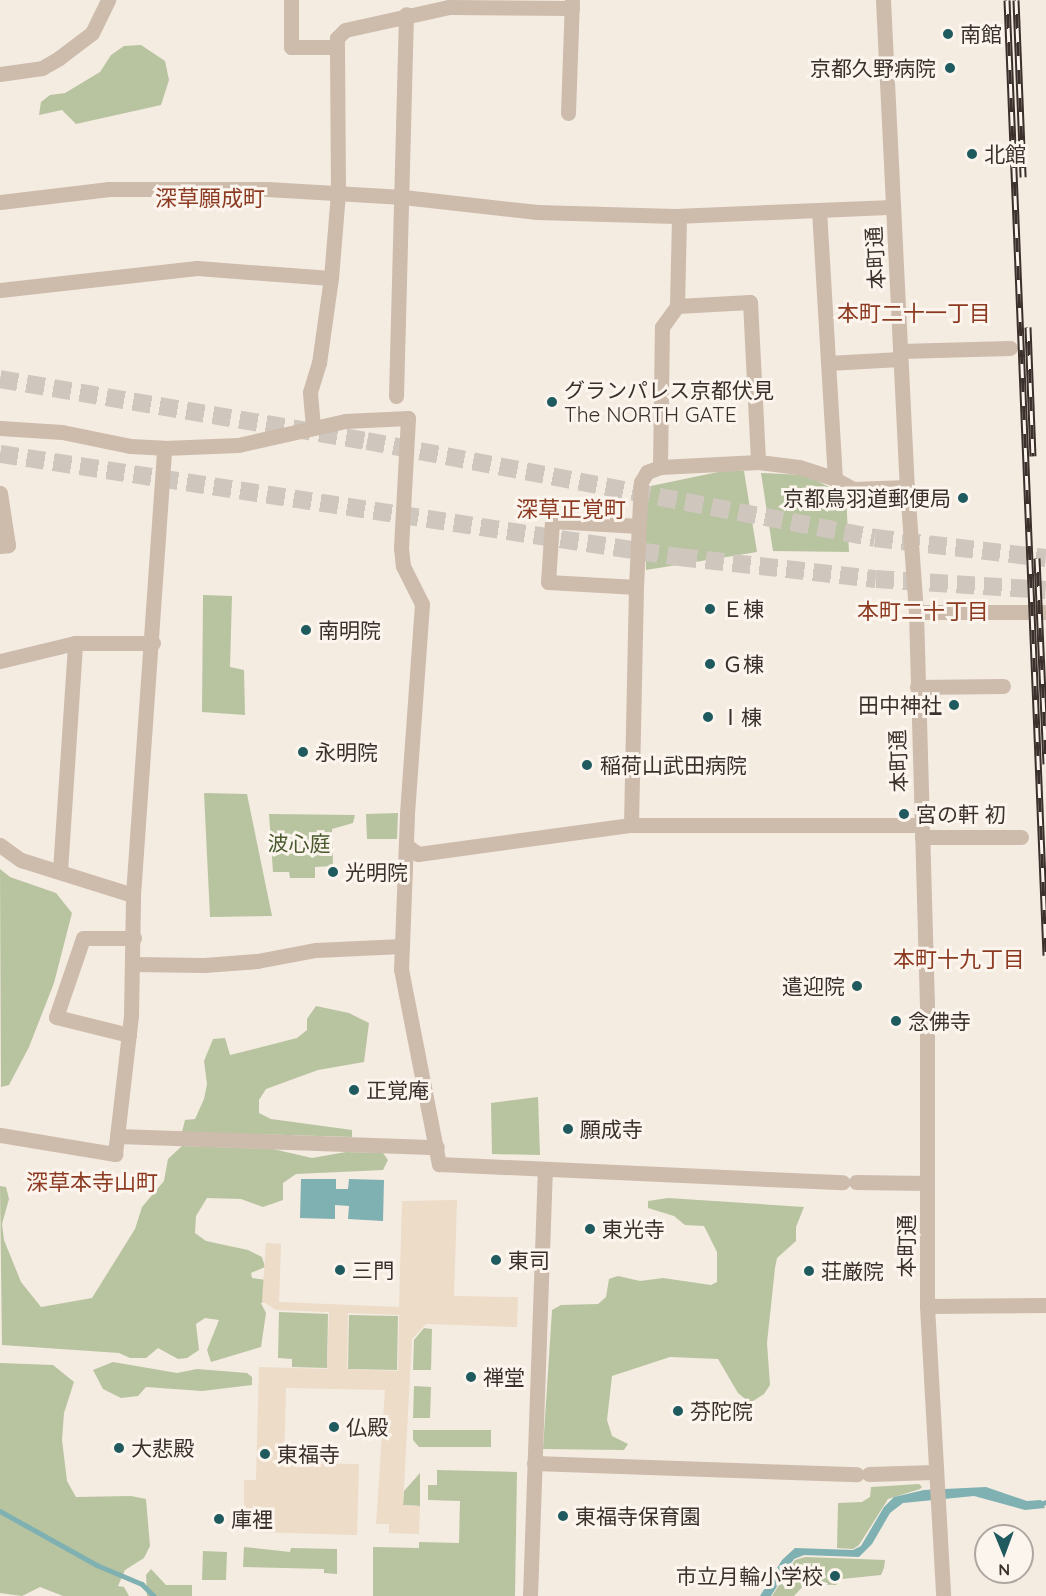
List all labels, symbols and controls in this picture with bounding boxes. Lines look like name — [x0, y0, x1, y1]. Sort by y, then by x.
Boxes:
place label: 南館 — [960, 21, 1002, 47]
marker: 南館 — [941, 27, 955, 41]
place label: 京都久野病院 — [810, 55, 936, 81]
marker: 京都久野病院 — [941, 59, 959, 77]
place label: 北館 — [984, 141, 1026, 167]
marker: 北館 — [965, 147, 979, 161]
district label: 深草願成町 — [155, 186, 265, 212]
street label: 本町通 — [861, 226, 889, 290]
district label: 本町二十一丁目 — [837, 301, 991, 327]
place label: グランパレス京都伏見 The NORTH GATE — [564, 377, 774, 427]
marker: グランパレス京都伏見 The NORTH GATE — [545, 395, 559, 409]
place label: 京都鳥羽道郵便局 — [783, 485, 951, 511]
marker: 京都鳥羽道郵便局 — [956, 491, 970, 505]
district label: 深草正覚町 — [516, 497, 626, 523]
place label: Ｅ棟 — [722, 596, 764, 622]
district label: 本町二十丁目 — [857, 599, 989, 625]
marker: Ｅ棟 — [703, 602, 717, 616]
place label: 南明院 — [318, 617, 381, 643]
marker: 南明院 — [299, 623, 313, 637]
place label: Ｇ棟 — [722, 651, 764, 677]
marker: Ｇ棟 — [703, 657, 717, 671]
place label: 田中神社 — [858, 692, 942, 718]
marker: 田中神社 — [947, 698, 961, 712]
place label: Ⅰ棟 — [720, 704, 762, 730]
marker: Ⅰ棟 — [701, 710, 715, 724]
street label: 本町通 — [884, 729, 912, 793]
place label: 永明院 — [315, 739, 378, 765]
marker: 永明院 — [296, 745, 310, 759]
place label: 稲荷山武田病院 — [600, 752, 747, 778]
marker: 稲荷山武田病院 — [578, 756, 596, 774]
place label: 宮の軒 初 — [916, 801, 1006, 827]
marker: 宮の軒 初 — [897, 807, 911, 821]
park label: 波心庭 — [268, 830, 330, 856]
place label: 光明院 — [345, 859, 408, 885]
marker: 光明院 — [326, 865, 340, 879]
district label: 本町十九丁目 — [893, 947, 1025, 973]
place label: 遣迎院 — [782, 973, 845, 999]
marker: 遣迎院 — [850, 979, 864, 993]
place label: 念佛寺 — [908, 1008, 971, 1034]
marker: 念佛寺 — [889, 1014, 903, 1028]
place label: 正覚庵 — [366, 1077, 429, 1103]
marker: 正覚庵 — [347, 1083, 361, 1097]
place label: 願成寺 — [580, 1116, 643, 1142]
marker: 願成寺 — [561, 1122, 575, 1136]
district label: 深草本寺山町 — [26, 1170, 158, 1196]
street label: 本町通 — [893, 1215, 919, 1277]
place label: 東光寺 — [602, 1216, 665, 1242]
marker: 東光寺 — [583, 1222, 597, 1236]
place label: 東司 — [508, 1247, 550, 1273]
marker: 東司 — [489, 1253, 503, 1267]
place label: 三門 — [352, 1257, 394, 1283]
place label: 荘厳院 — [821, 1258, 884, 1284]
marker: 三門 — [333, 1263, 347, 1277]
marker: 荘厳院 — [802, 1264, 816, 1278]
place label: 禅堂 — [483, 1364, 525, 1390]
marker: 禅堂 — [464, 1370, 478, 1384]
place label: 芬陀院 — [690, 1398, 753, 1424]
marker: 芬陀院 — [671, 1404, 685, 1418]
place label: 仏殿 — [346, 1414, 388, 1440]
marker: 仏殿 — [327, 1420, 341, 1434]
place label: 大悲殿 — [131, 1435, 194, 1461]
marker: 大悲殿 — [112, 1441, 126, 1455]
place label: 東福寺 — [277, 1441, 340, 1467]
marker: 東福寺 — [258, 1447, 272, 1461]
place label: 東福寺保育園 — [575, 1503, 701, 1529]
place label: 庫裡 — [231, 1506, 273, 1532]
marker: 東福寺保育園 — [556, 1509, 570, 1523]
marker: 庫裡 — [212, 1512, 226, 1526]
north arrow — [974, 1524, 1034, 1584]
text: N — [998, 1560, 1010, 1580]
place label: 市立月輪小学校 — [676, 1563, 823, 1589]
marker: 市立月輪小学校 — [828, 1569, 842, 1583]

